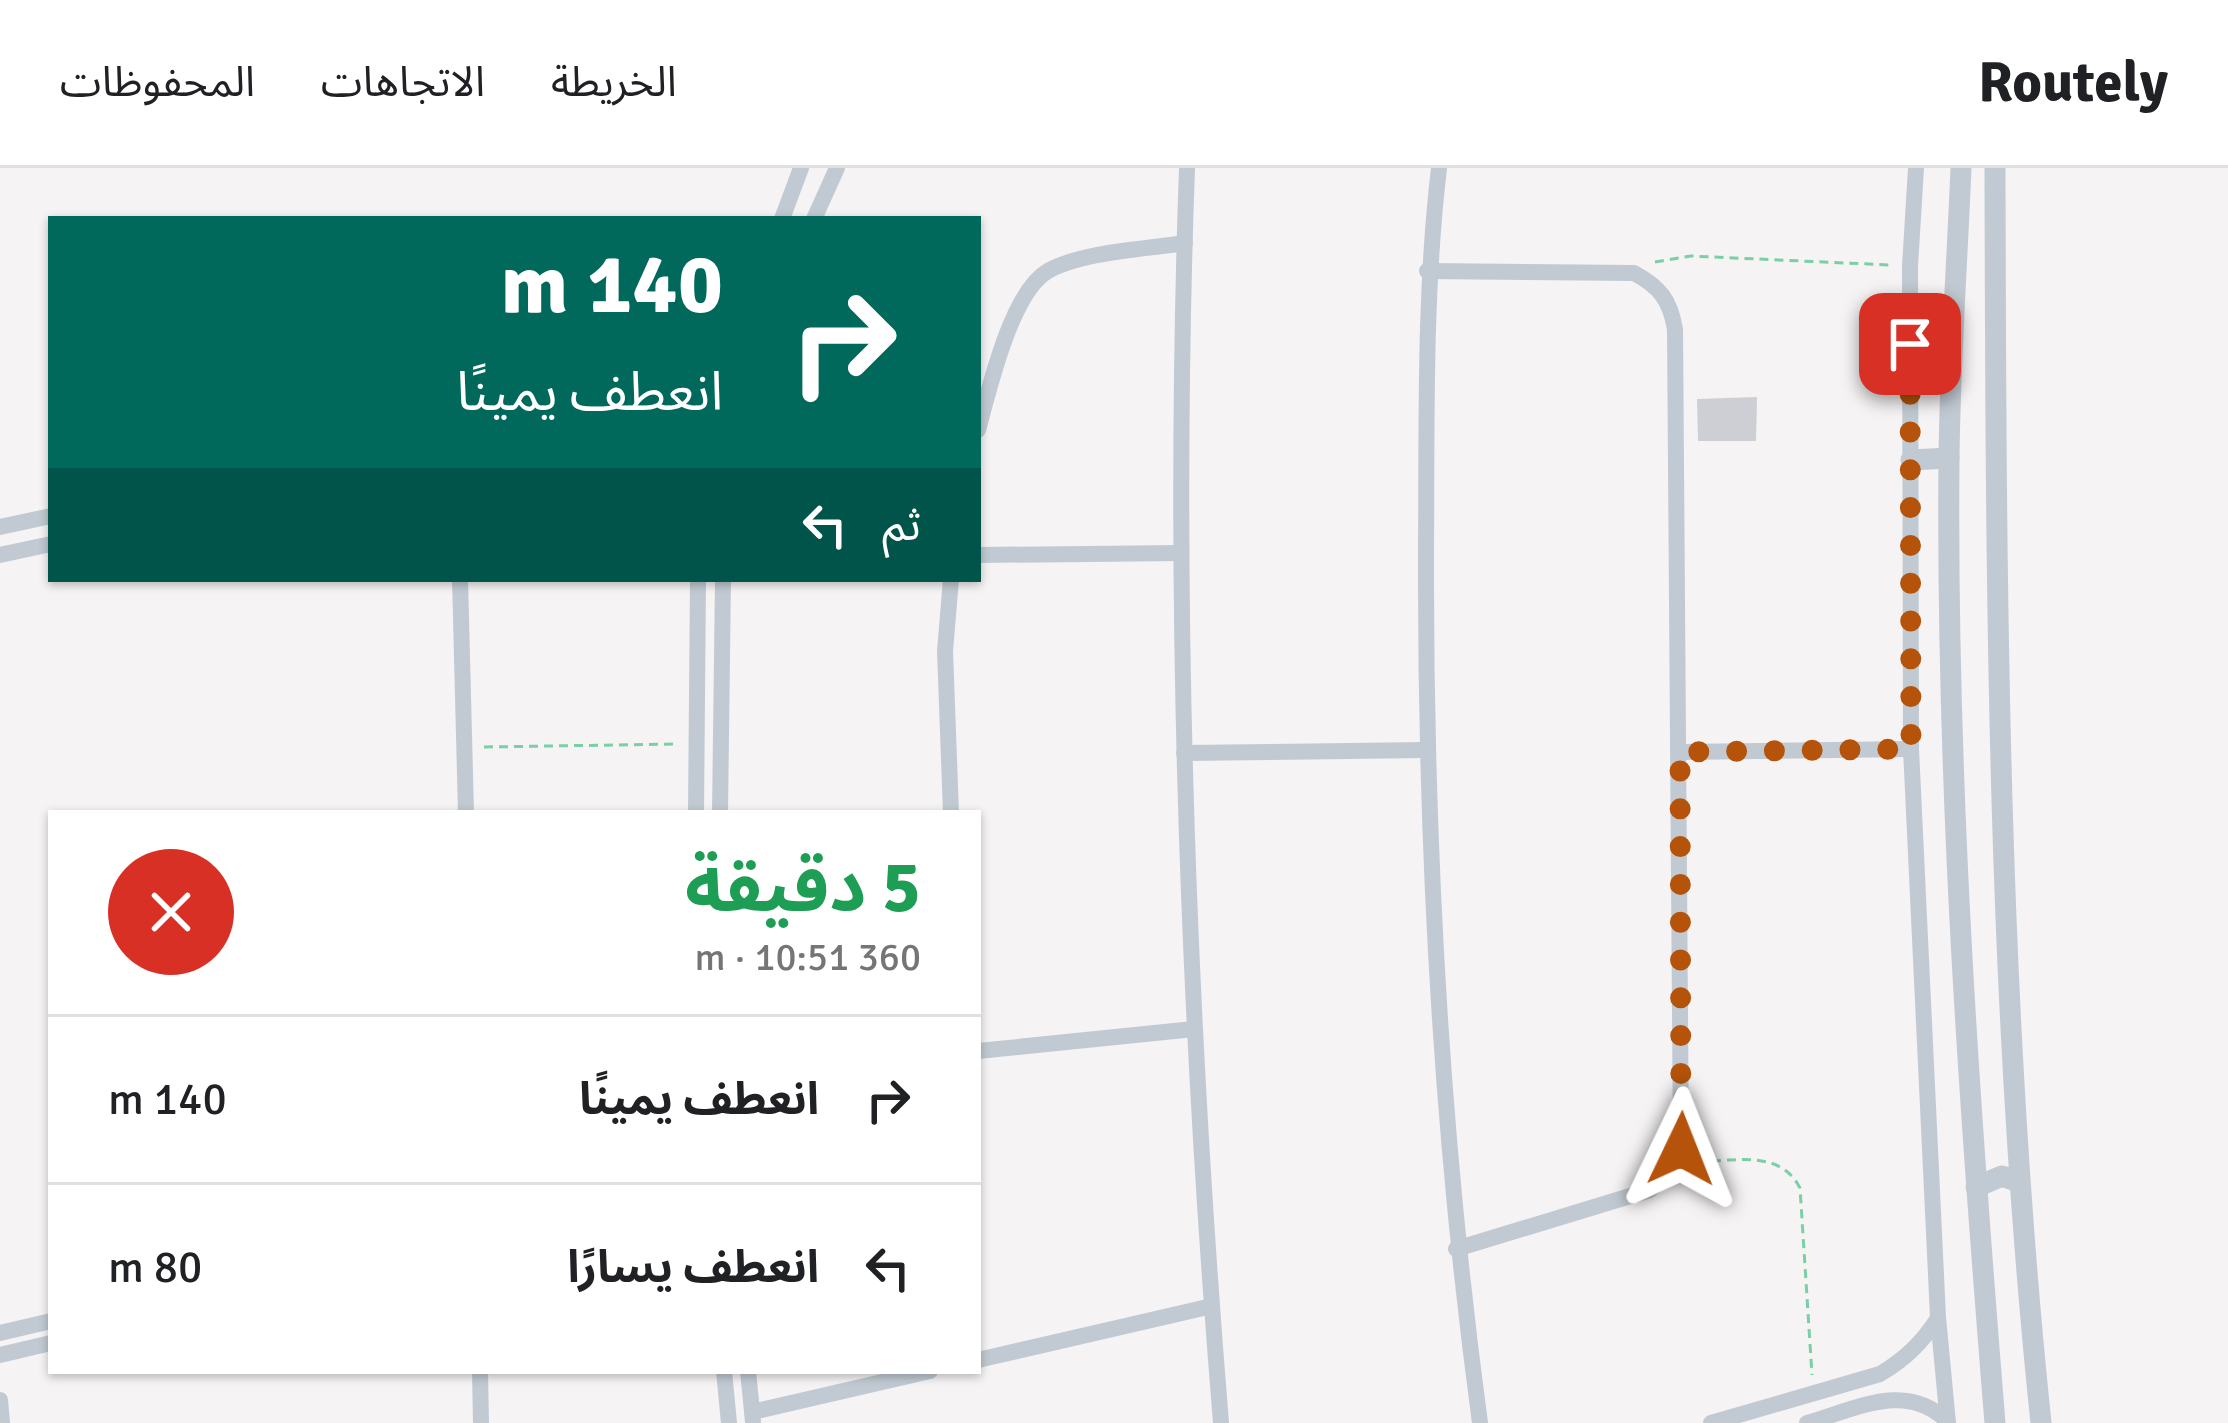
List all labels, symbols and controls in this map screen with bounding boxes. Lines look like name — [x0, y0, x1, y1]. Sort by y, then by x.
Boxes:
text: Routely — [1978, 47, 2168, 118]
text: المحفوظات — [60, 57, 255, 108]
text: الاتجاهات — [321, 57, 485, 108]
text: الخريطة — [551, 57, 677, 108]
text: 140 m — [501, 233, 723, 337]
icon: right — [765, 264, 921, 420]
pin — [1859, 293, 1961, 395]
icon: arrive — [1877, 311, 1943, 377]
text: انعطف يمينًا — [456, 359, 723, 426]
icon: left — [792, 492, 858, 558]
text: ثم — [882, 498, 921, 553]
text: 5 دقيقة — [685, 843, 921, 932]
button: close — [108, 849, 234, 975]
text: 360 m · 10:51 — [694, 933, 921, 981]
icon: right — [855, 1067, 921, 1133]
text: 140 m — [108, 1072, 227, 1127]
text: انعطف يمينًا — [579, 1072, 819, 1127]
position arrow — [1618, 1086, 1744, 1212]
icon: left — [855, 1235, 921, 1301]
text: 80 m — [108, 1240, 202, 1295]
text: انعطف يسارًا — [567, 1240, 819, 1295]

